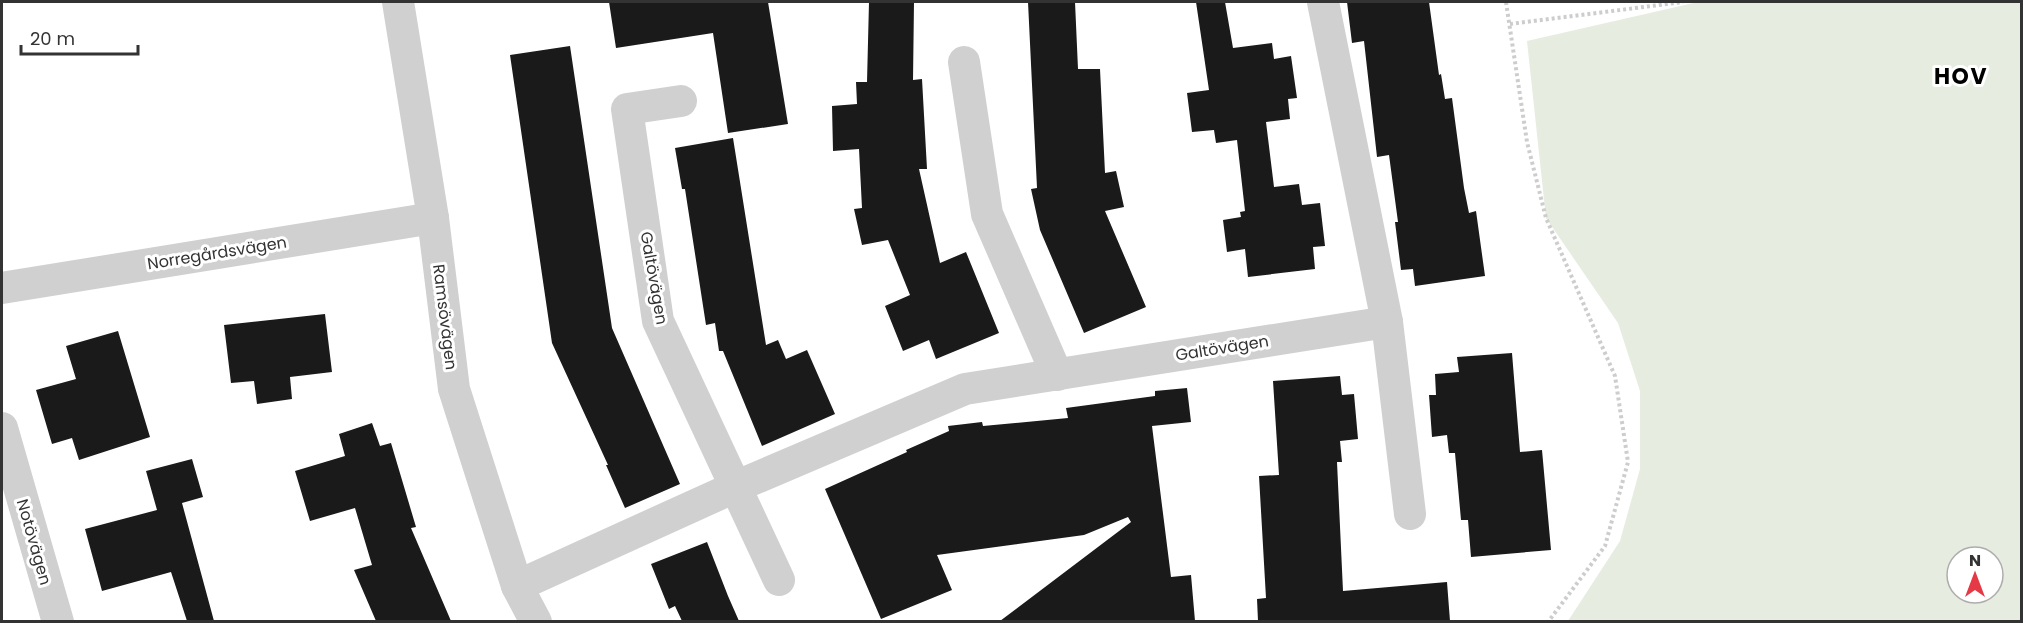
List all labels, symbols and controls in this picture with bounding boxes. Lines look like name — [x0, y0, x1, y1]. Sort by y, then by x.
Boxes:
scale bar — [21, 18, 138, 56]
text: 20 m — [30, 26, 75, 51]
district label: HOV — [1934, 61, 1988, 92]
street label: Galtövägen — [635, 230, 673, 326]
street label: Norregårdsvägen — [146, 231, 288, 275]
street label: Ramsövägen — [427, 263, 463, 371]
street label: Galtövägen — [1174, 329, 1270, 367]
street label: Notövägen — [11, 496, 57, 588]
north arrow — [1945, 545, 2005, 605]
text: N — [1969, 549, 1981, 572]

